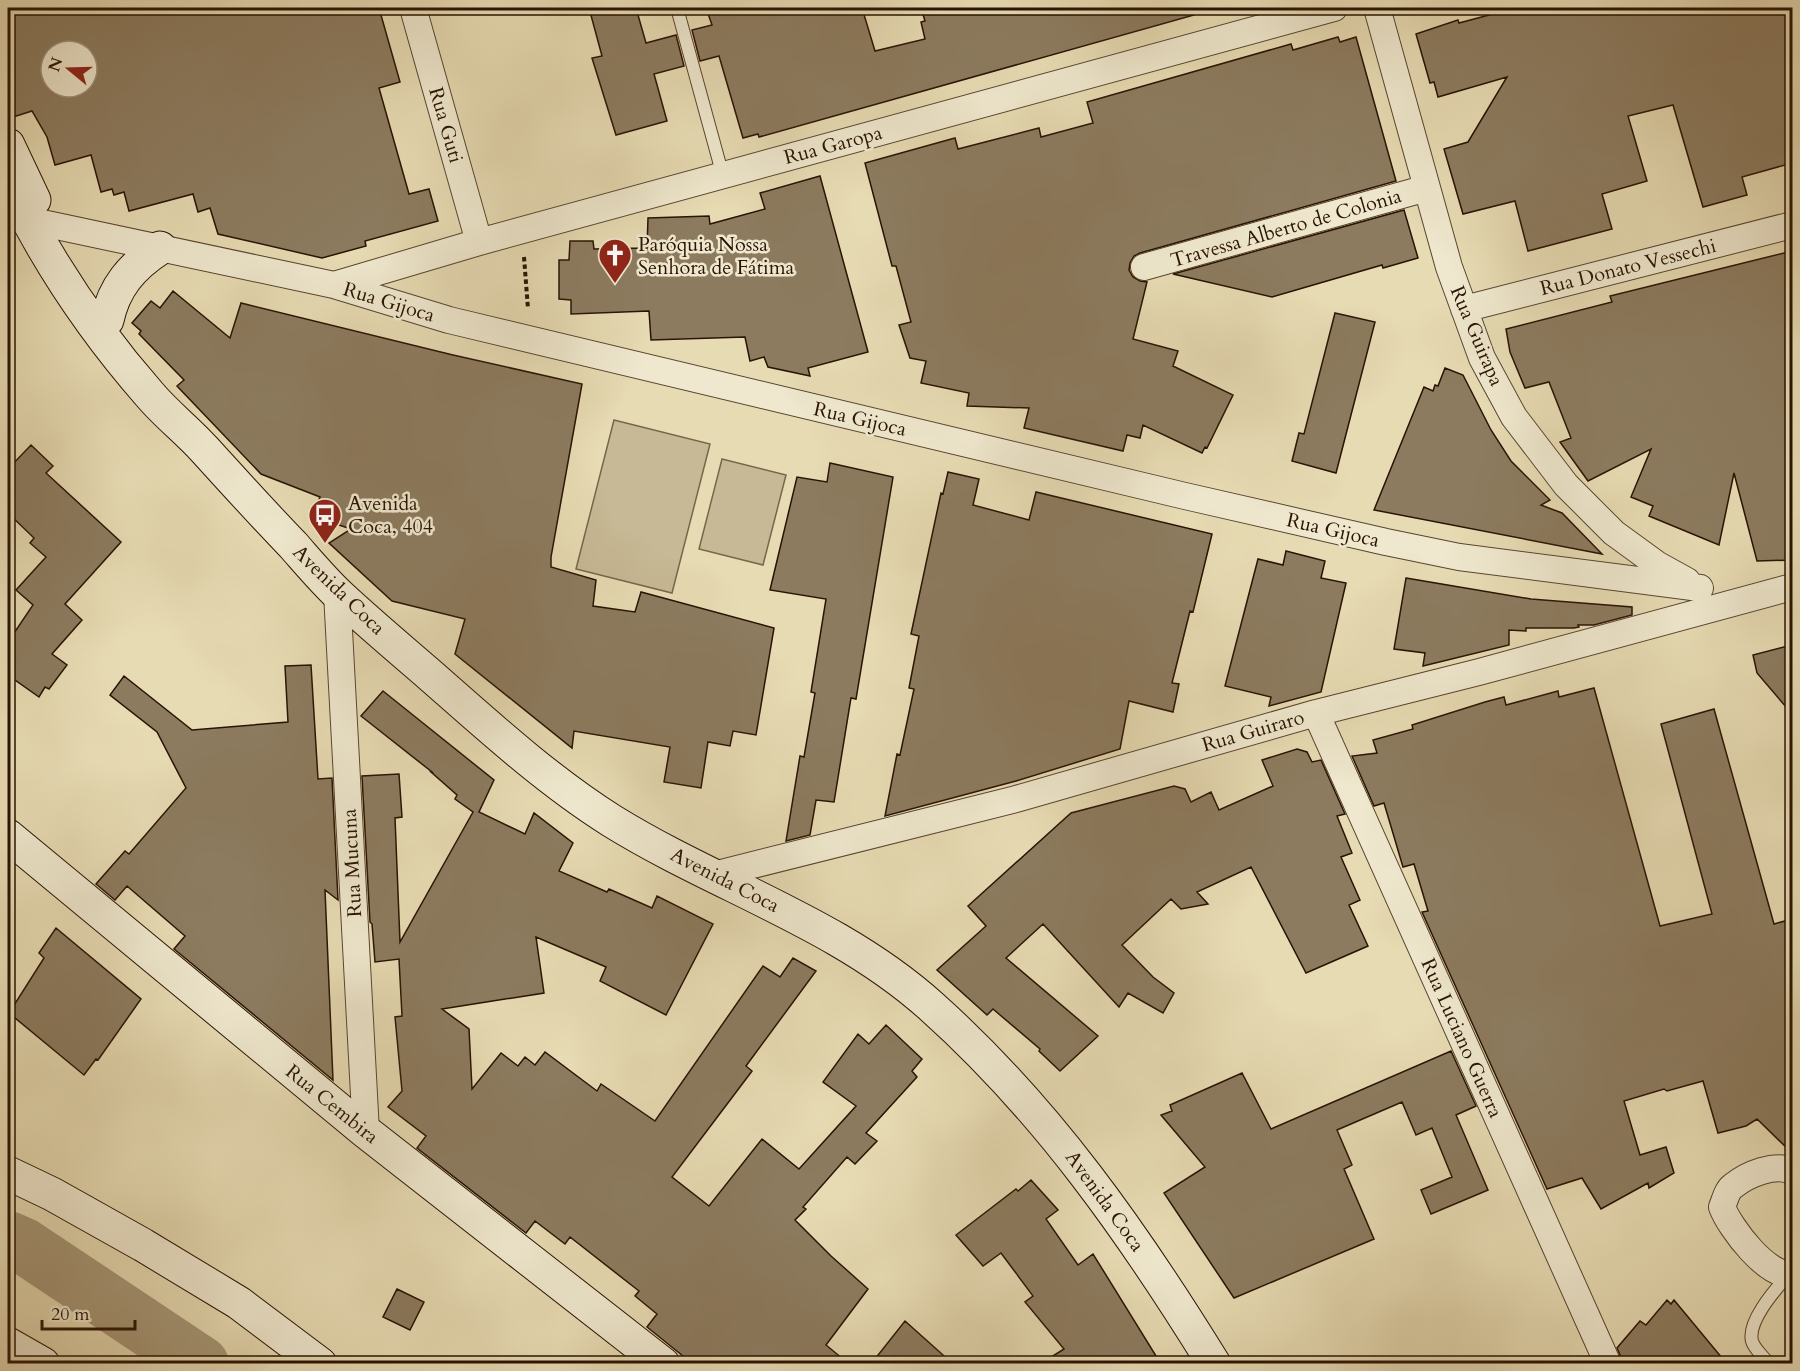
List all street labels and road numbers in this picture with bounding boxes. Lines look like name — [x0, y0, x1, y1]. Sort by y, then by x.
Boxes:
street label: Rua Guti — [422, 84, 470, 166]
street label: Rua Garopa — [781, 119, 885, 171]
street label: Travessa Alberto de Colonia — [1167, 182, 1405, 274]
street label: Rua Donato Vessechi — [1537, 232, 1719, 302]
street label: Rua Gijoca — [340, 275, 438, 329]
street label: Rua Guirapa — [1444, 282, 1510, 391]
street label: Rua Gijoca — [811, 395, 909, 443]
street label: Rua Gijoca — [1284, 506, 1382, 554]
street label: Avenida Coca — [287, 539, 391, 641]
street label: Rua Guiraro — [1199, 703, 1308, 758]
street label: Rua Mucuna — [336, 808, 368, 918]
street label: Avenida Coca — [666, 841, 784, 919]
street label: Rua Luciano Guerra — [1415, 954, 1509, 1122]
street label: Rua Cembira — [280, 1058, 384, 1150]
street label: Avenida Coca — [1059, 1145, 1151, 1257]

